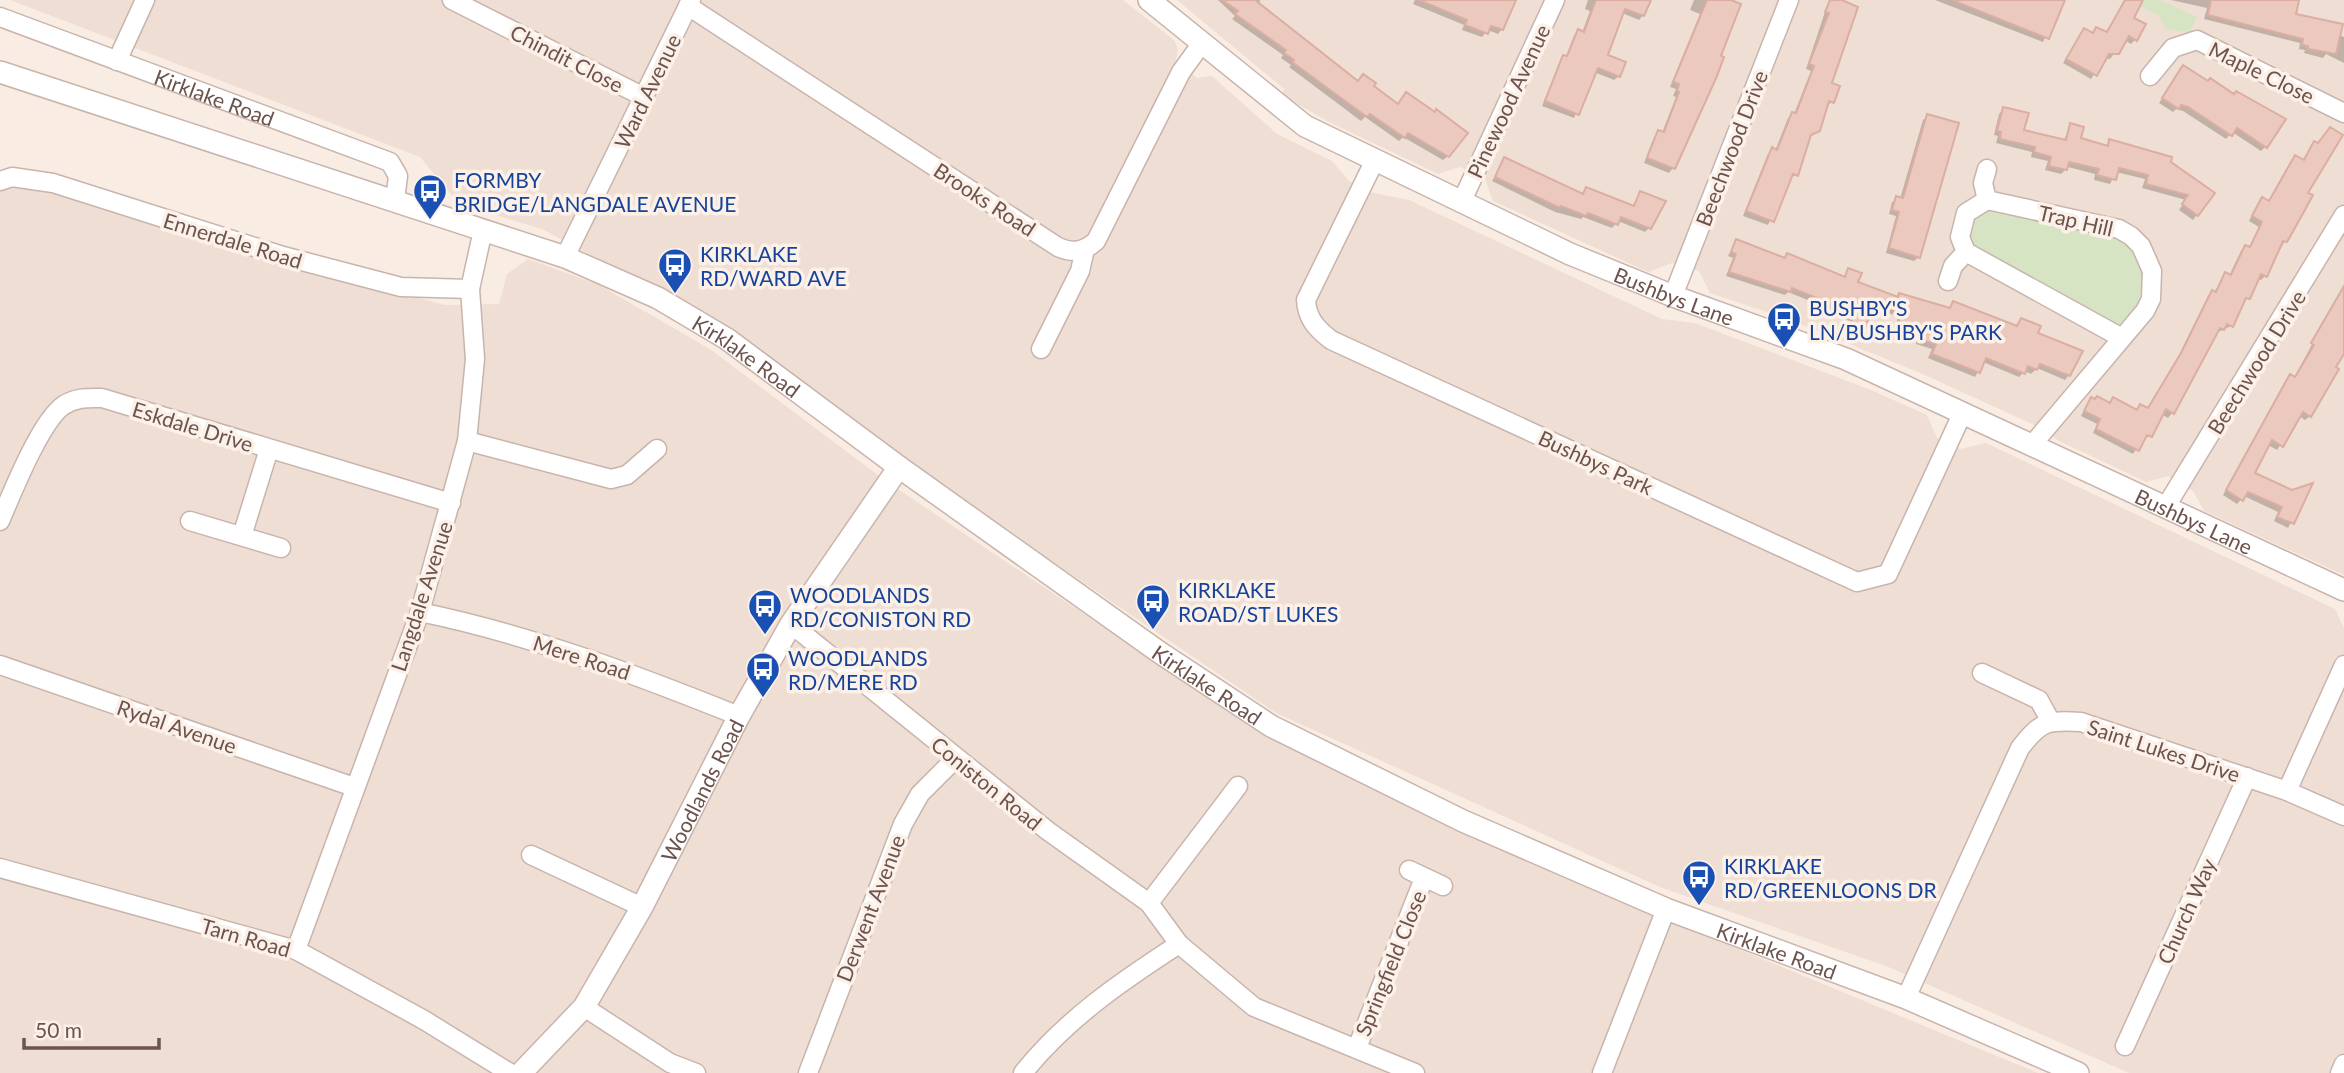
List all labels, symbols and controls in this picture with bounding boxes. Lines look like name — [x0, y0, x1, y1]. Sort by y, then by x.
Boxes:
street label: Chindit Close — [506, 19, 628, 97]
street label: Pinewood Avenue — [1462, 20, 1554, 182]
street label: Ward Avenue — [609, 30, 685, 152]
street label: Maple Close — [2205, 36, 2319, 108]
street label: Kirklake Road — [151, 63, 278, 130]
street label: Beechwood Drive — [1690, 67, 1772, 229]
street label: Brooks Road — [930, 157, 1040, 241]
place label: FORMBY BRIDGE/LANGDALE AVENUE — [454, 167, 736, 216]
bus stop icon: FORMBY BRIDGE/LANGDALE AVENUE — [411, 172, 449, 221]
street label: Trap Hill — [2036, 199, 2116, 241]
street label: Ennerdale Road — [161, 207, 305, 273]
place label: KIRKLAKE RD/WARD AVE — [700, 241, 847, 290]
bus stop icon: KIRKLAKE RD/WARD AVE — [656, 246, 694, 295]
street label: Bushbys Lane — [1611, 261, 1738, 330]
street label: Beechwood Drive — [2202, 286, 2310, 438]
place label: BUSHBY'S LN/BUSHBY'S PARK — [1809, 295, 2002, 344]
bus stop icon: BUSHBY'S LN/BUSHBY'S PARK — [1765, 300, 1803, 349]
street label: Kirklake Road — [689, 309, 805, 402]
street label: Eskdale Drive — [130, 396, 256, 456]
street label: Bushbys Park — [1535, 425, 1658, 500]
street label: Bushbys Lane — [2132, 483, 2257, 558]
street label: Langdale Avenue — [385, 518, 457, 674]
place label: KIRKLAKE ROAD/ST LUKES — [1178, 577, 1339, 626]
place label: WOODLANDS RD/CONISTON RD — [790, 582, 971, 631]
bus stop icon: KIRKLAKE ROAD/ST LUKES — [1134, 582, 1172, 631]
bus stop icon: WOODLANDS RD/CONISTON RD — [746, 587, 784, 636]
street label: Mere Road — [530, 630, 634, 684]
street label: Kirklake Road — [1148, 639, 1267, 729]
place label: WOODLANDS RD/MERE RD — [788, 645, 928, 694]
bus stop icon: WOODLANDS RD/MERE RD — [744, 650, 782, 699]
street label: Rydal Avenue — [114, 694, 240, 758]
street label: Saint Lukes Drive — [2085, 714, 2243, 786]
street label: Woodlands Road — [655, 715, 748, 865]
street label: Coniston Road — [927, 731, 1047, 835]
street label: Derwent Avenue — [831, 831, 909, 985]
place label: KIRKLAKE RD/GREENLOONS DR — [1724, 853, 1937, 902]
street label: Church Way — [2152, 854, 2220, 968]
bus stop icon: KIRKLAKE RD/GREENLOONS DR — [1680, 858, 1718, 907]
street label: Springfield Close — [1349, 887, 1431, 1039]
street label: Tarn Road — [198, 912, 294, 962]
street label: Kirklake Road — [1714, 917, 1840, 984]
scale bar — [24, 1006, 159, 1050]
text: 50 m — [35, 1017, 82, 1042]

